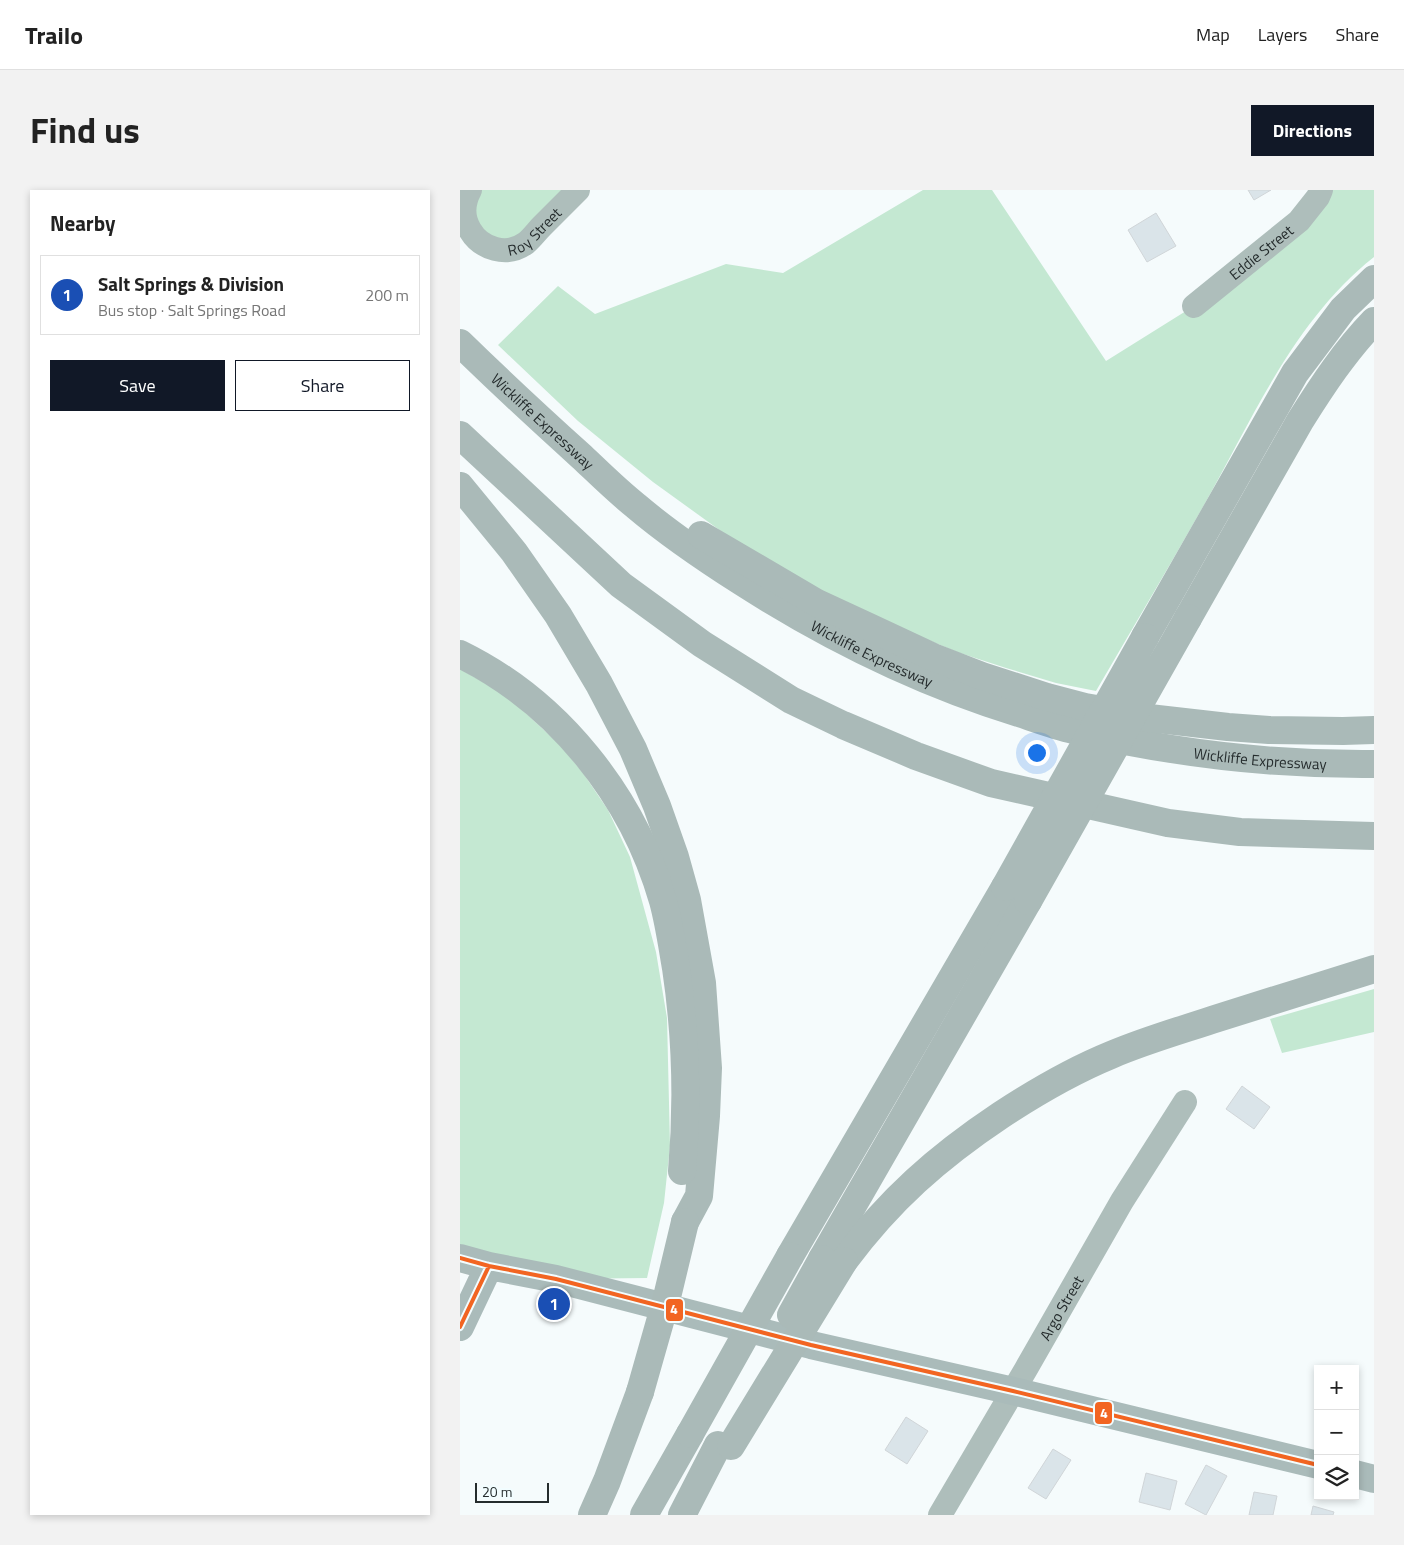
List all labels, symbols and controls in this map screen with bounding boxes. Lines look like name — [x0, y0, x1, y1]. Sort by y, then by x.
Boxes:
text: Trailo — [25, 17, 83, 53]
text: Map — [1196, 21, 1230, 48]
text: Layers — [1258, 21, 1307, 48]
text: Share — [1335, 21, 1379, 48]
text: Find us — [30, 103, 140, 157]
button: Directions — [1251, 105, 1374, 156]
street label: Roy Street — [505, 201, 567, 261]
text: Nearby — [50, 207, 115, 239]
street label: Eddie Street — [1224, 218, 1299, 285]
text: Salt Springs & Division — [98, 269, 284, 298]
text: 1 — [63, 283, 71, 307]
text: 200 m — [365, 283, 409, 307]
text: Bus stop · Salt Springs Road — [98, 298, 286, 322]
button: Save — [50, 360, 225, 411]
button: Share — [235, 360, 410, 411]
street label: Wickliffe Expressway — [486, 367, 600, 475]
street label: Wickliffe Expressway — [807, 614, 937, 693]
your location — [1024, 740, 1050, 766]
street label: Wickliffe Expressway — [1192, 741, 1327, 775]
street label: Argo Street — [1033, 1270, 1089, 1345]
pin: 1 — [538, 1285, 570, 1323]
line badge: 4 — [665, 1298, 684, 1322]
text: 4 — [670, 1298, 678, 1319]
map controls — [1314, 1365, 1359, 1500]
button: + — [1314, 1365, 1359, 1410]
line badge: 4 — [1094, 1401, 1113, 1425]
text: 4 — [1100, 1402, 1108, 1423]
button: − — [1314, 1410, 1359, 1455]
button: layers — [1314, 1455, 1359, 1500]
scale bar — [475, 1480, 549, 1503]
text: 20 m — [482, 1481, 512, 1502]

